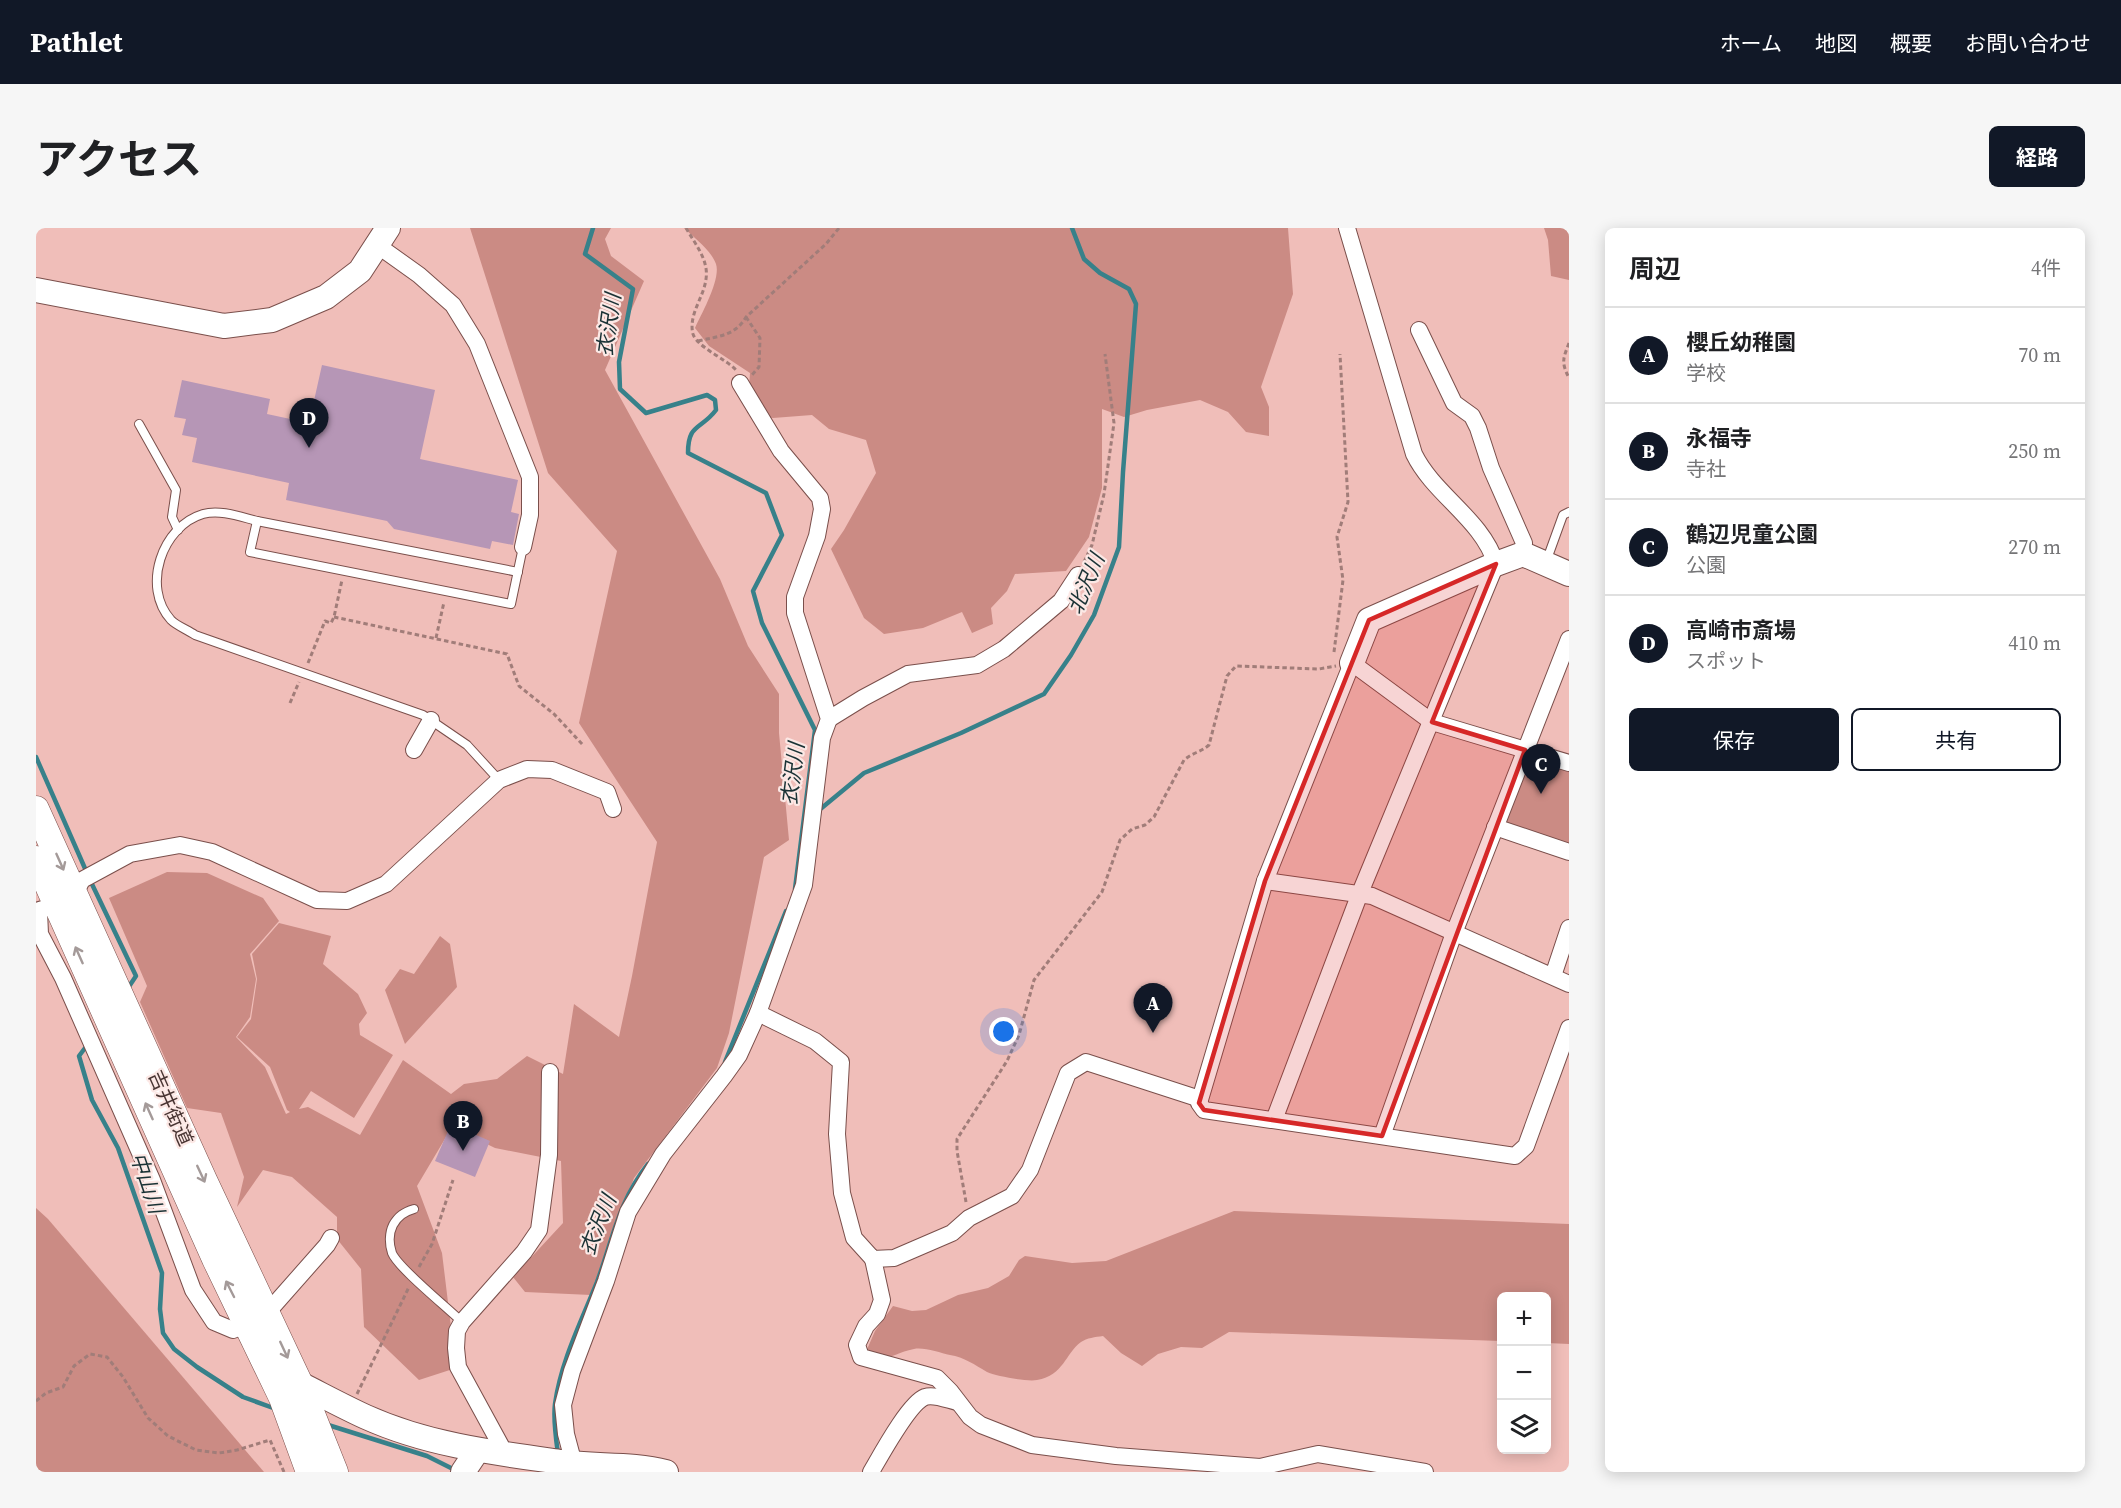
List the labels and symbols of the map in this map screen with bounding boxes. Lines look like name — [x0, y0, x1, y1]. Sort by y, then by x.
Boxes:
water label: 衣沢川 — [590, 290, 628, 358]
pin: D — [290, 398, 328, 448]
water label: 北沢川 — [1060, 547, 1112, 618]
water label: 衣沢川 — [774, 739, 811, 807]
pin: C — [1522, 744, 1560, 794]
one-way arrow — [55, 852, 66, 871]
one-way arrow — [72, 947, 84, 965]
pin: A — [1134, 984, 1172, 1033]
your location — [989, 1017, 1018, 1046]
street label: 吉井街道 — [142, 1066, 200, 1150]
pin: B — [444, 1102, 482, 1151]
one-way arrow — [142, 1103, 154, 1121]
water label: 中山川 — [124, 1148, 172, 1219]
one-way arrow — [196, 1165, 208, 1183]
water label: 衣沢川 — [572, 1188, 624, 1259]
one-way arrow — [223, 1280, 235, 1298]
one-way arrow — [279, 1341, 291, 1359]

